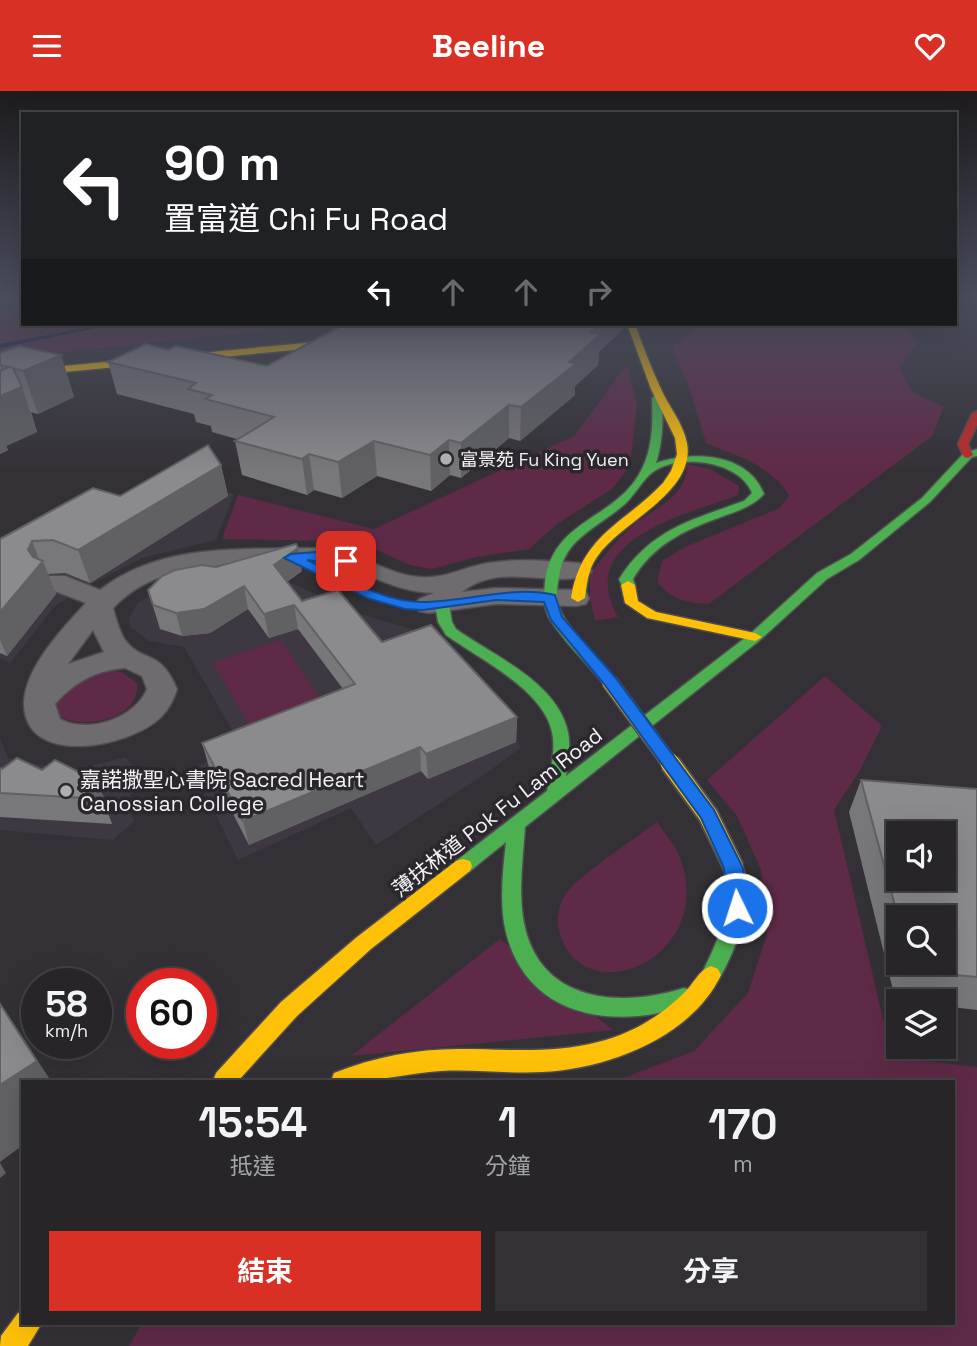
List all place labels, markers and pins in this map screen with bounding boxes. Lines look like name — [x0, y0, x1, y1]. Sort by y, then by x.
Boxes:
place label: 富景苑 Fu King Yuen — [460, 448, 629, 471]
marker: 富景苑 Fu King Yuen — [438, 451, 454, 467]
pin — [316, 531, 376, 591]
place label: 嘉諾撒聖心書院 Sacred Heart Canossian College — [80, 766, 364, 817]
marker: 嘉諾撒聖心書院 Sacred Heart Canossian College — [58, 783, 74, 799]

